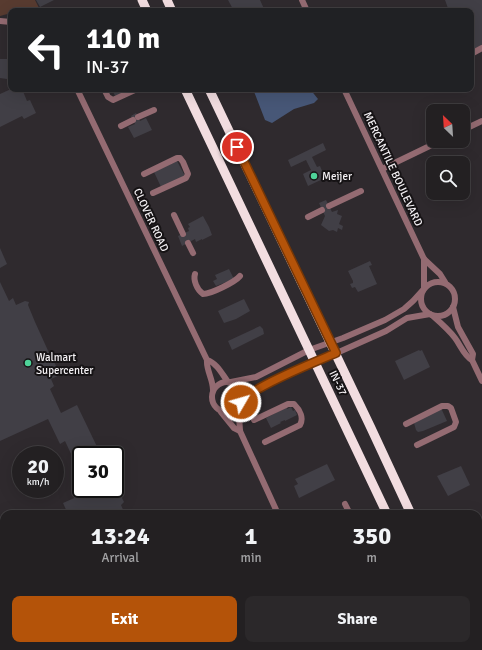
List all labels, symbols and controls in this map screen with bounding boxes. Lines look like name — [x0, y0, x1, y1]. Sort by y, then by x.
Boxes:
text: 110 m — [86, 22, 160, 56]
icon: left — [20, 24, 72, 76]
text: IN-37 — [86, 56, 129, 78]
north arrow — [426, 104, 470, 148]
map controls — [426, 104, 470, 200]
street label: MERCANTILE BOULEVARD — [361, 110, 425, 228]
pin — [220, 130, 254, 164]
icon: arrive — [226, 136, 248, 158]
button: search — [426, 156, 470, 200]
place label: Meijer — [322, 170, 352, 183]
marker: Meijer — [309, 171, 319, 181]
street label: CLOVER ROAD — [131, 186, 171, 254]
place label: Walmart Supercenter — [36, 351, 93, 377]
marker: Walmart Supercenter — [23, 358, 33, 368]
street label: IN-37 — [326, 368, 350, 398]
position arrow — [220, 381, 262, 423]
speed limit sign: 30 — [72, 446, 124, 498]
text: 20 — [27, 454, 49, 479]
text: km/h — [27, 476, 49, 488]
text: 13:24 — [91, 521, 150, 551]
text: 1 — [245, 521, 257, 551]
text: 350 — [352, 521, 391, 551]
text: Arrival — [102, 550, 139, 566]
text: min — [241, 550, 262, 566]
text: m — [367, 550, 377, 566]
button: Exit — [12, 596, 237, 642]
button: Share — [245, 596, 470, 642]

